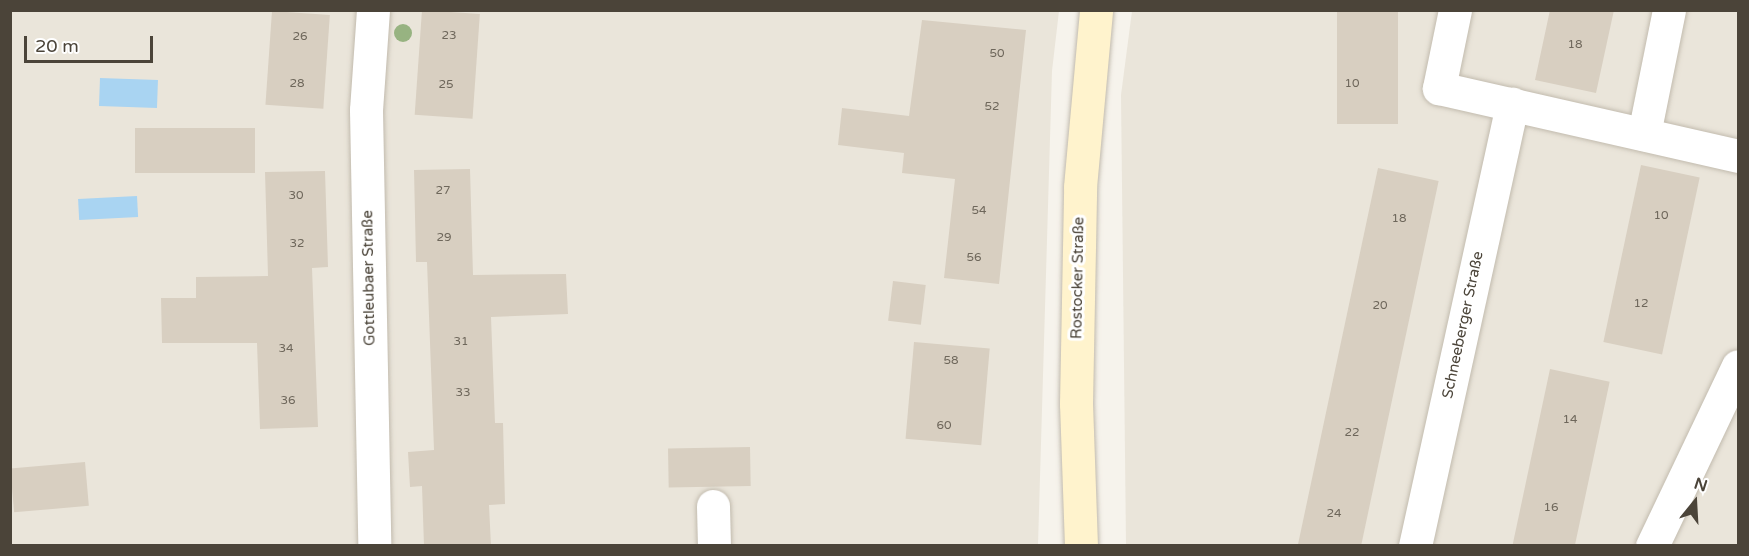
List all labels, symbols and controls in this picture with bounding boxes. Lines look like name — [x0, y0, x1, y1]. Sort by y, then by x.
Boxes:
scale bar — [27, 24, 156, 62]
house number: 23 — [441, 29, 457, 43]
house number: 26 — [292, 30, 308, 44]
text: 20 m — [35, 35, 79, 57]
house number: 18 — [1567, 38, 1583, 52]
house number: 50 — [989, 47, 1005, 61]
house number: 28 — [289, 77, 305, 91]
house number: 10 — [1344, 77, 1360, 91]
house number: 25 — [438, 78, 454, 92]
house number: 52 — [984, 100, 1000, 114]
house number: 27 — [435, 184, 451, 198]
house number: 30 — [288, 189, 304, 203]
house number: 54 — [971, 204, 987, 218]
house number: 10 — [1653, 209, 1669, 223]
street label: Gottleubaer Straße — [359, 210, 379, 346]
house number: 18 — [1391, 212, 1407, 226]
street label: Rostocker Straße — [1068, 217, 1088, 339]
house number: 29 — [436, 231, 452, 245]
house number: 32 — [289, 237, 305, 251]
street label: Schneeberger Straße — [1439, 250, 1487, 400]
house number: 56 — [966, 251, 982, 265]
house number: 12 — [1633, 297, 1649, 311]
house number: 20 — [1372, 299, 1388, 313]
house number: 31 — [453, 335, 469, 349]
house number: 34 — [278, 342, 294, 356]
house number: 58 — [943, 354, 959, 368]
house number: 33 — [455, 386, 471, 400]
house number: 36 — [280, 394, 296, 408]
house number: 14 — [1562, 413, 1578, 427]
house number: 60 — [936, 419, 952, 433]
house number: 22 — [1344, 426, 1360, 440]
north arrow — [1665, 472, 1725, 532]
text: N — [1691, 473, 1710, 496]
house number: 16 — [1543, 501, 1559, 515]
house number: 24 — [1326, 507, 1342, 521]

